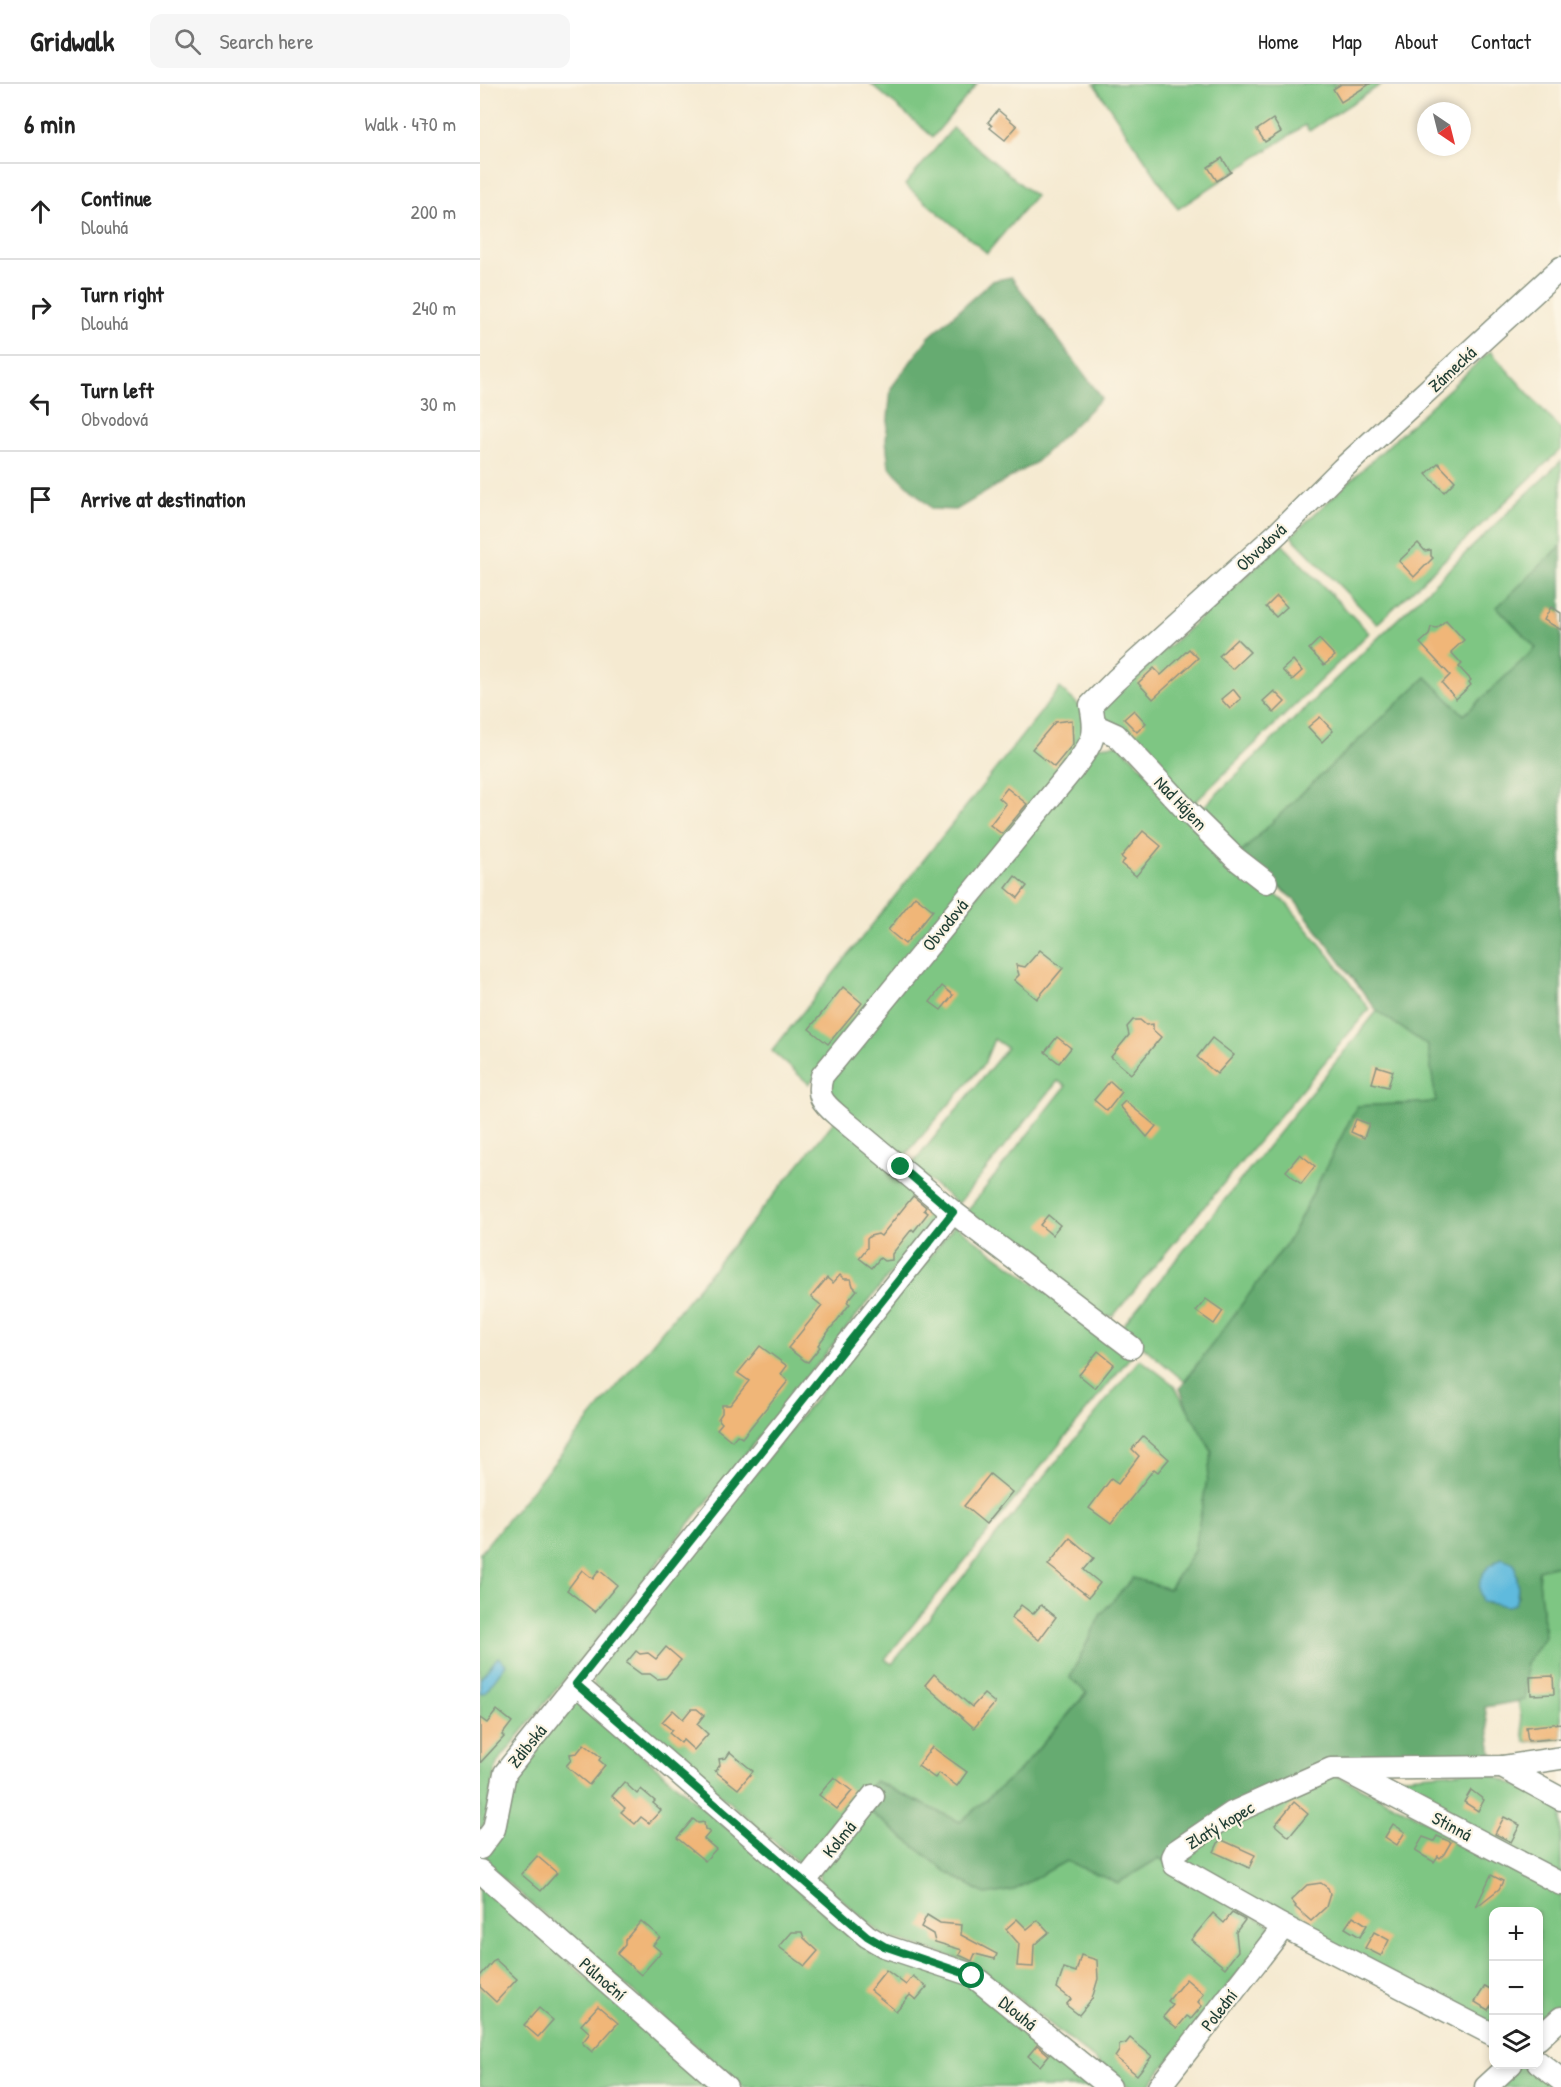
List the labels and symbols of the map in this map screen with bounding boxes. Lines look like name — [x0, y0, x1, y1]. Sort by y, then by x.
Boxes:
north arrow — [1417, 102, 1471, 156]
street label: Zámecká — [1423, 340, 1481, 398]
street label: Obvodová — [1230, 517, 1292, 577]
street label: Nad Hájem — [1149, 770, 1213, 836]
street label: Obvodová — [916, 894, 974, 956]
route end — [887, 1153, 913, 1179]
street label: Zdibská — [502, 1719, 552, 1773]
street label: Zlatý kopec — [1181, 1795, 1259, 1855]
street label: Stinná — [1428, 1805, 1476, 1847]
street label: Kolmá — [816, 1815, 862, 1863]
street label: Půlnoční — [574, 1951, 632, 2007]
route start — [958, 1962, 984, 1988]
street label: Polední — [1195, 1984, 1243, 2036]
street label: Dlouhá — [994, 1990, 1042, 2036]

